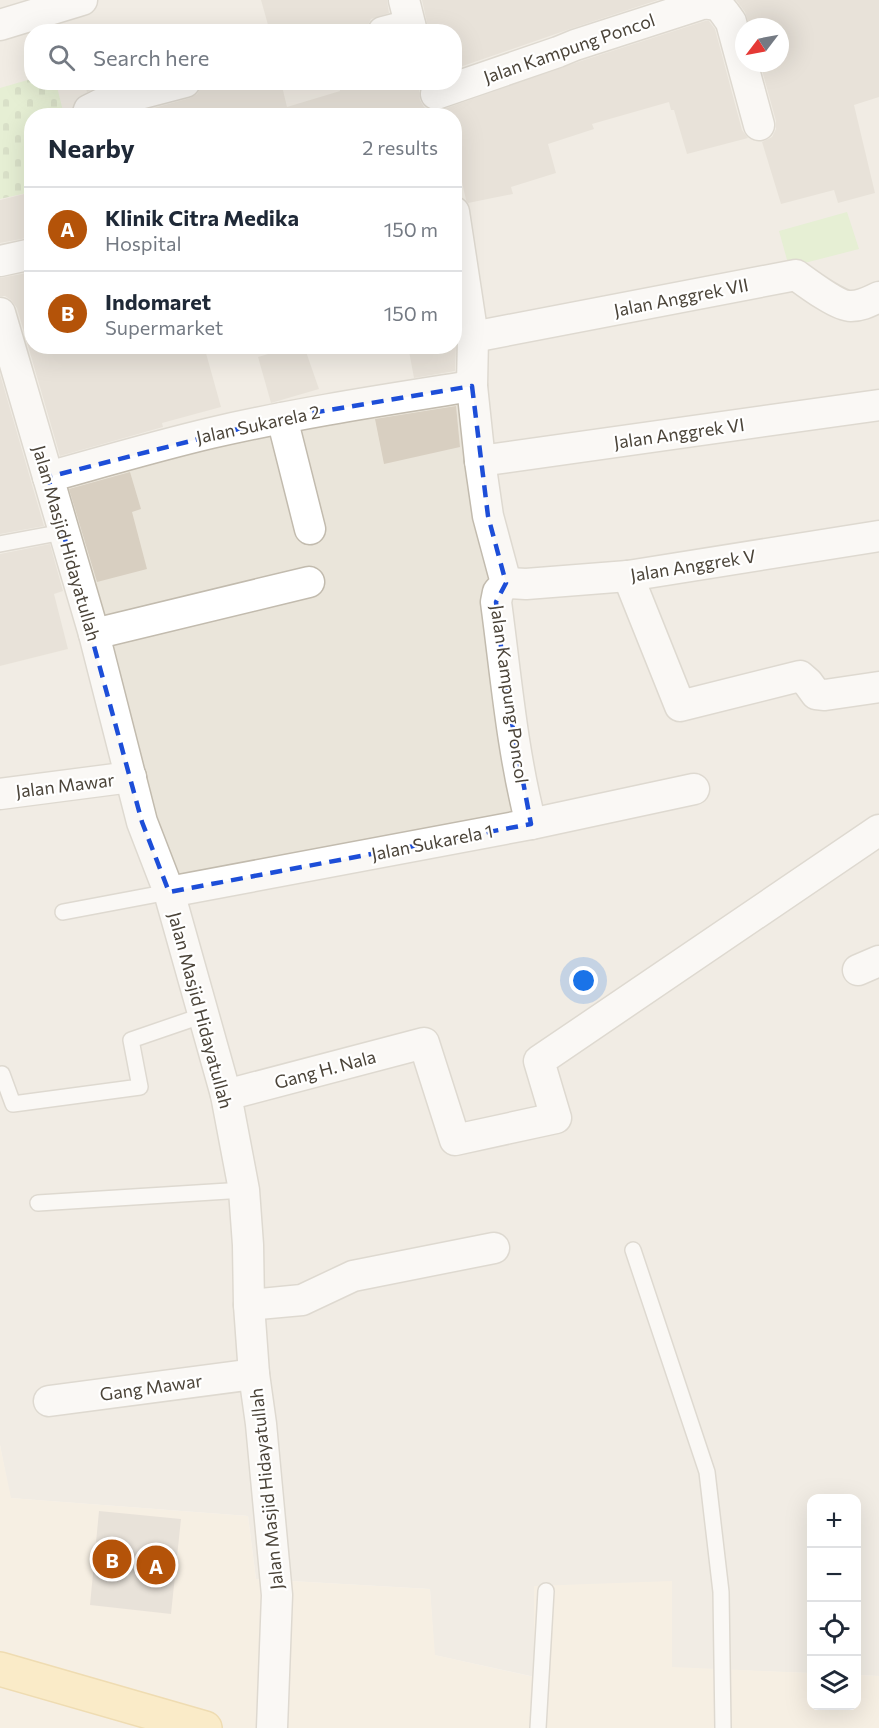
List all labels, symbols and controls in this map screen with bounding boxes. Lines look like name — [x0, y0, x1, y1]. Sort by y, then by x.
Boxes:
street label: Jalan Kampung Poncol — [480, 8, 658, 88]
north arrow — [735, 18, 789, 72]
search box — [24, 24, 462, 90]
icon: search — [45, 41, 78, 74]
text: Search here — [93, 44, 209, 71]
text: Nearby — [48, 132, 135, 163]
text: 2 results — [362, 135, 438, 159]
text: Klinik Citra Medika — [105, 204, 299, 231]
text: A — [60, 217, 75, 241]
text: 150 m — [384, 217, 438, 241]
text: Hospital — [105, 231, 182, 255]
street label: Jalan Anggrek VII — [612, 273, 750, 321]
text: Indomaret — [105, 288, 211, 315]
text: B — [61, 301, 74, 325]
text: 150 m — [384, 301, 438, 325]
text: Supermarket — [105, 315, 223, 339]
street label: Jalan Sukarela 2 — [194, 400, 322, 448]
street label: Jalan Anggrek VI — [612, 413, 746, 453]
street label: Jalan Masjid Hidayatullah — [28, 443, 106, 643]
street label: Jalan Anggrek V — [629, 544, 757, 586]
street label: Jalan Kampung Poncol — [487, 603, 533, 785]
street label: Jalan Mawar — [14, 768, 116, 802]
street label: Jalan Sukarela 1 — [369, 819, 495, 865]
street label: Jalan Masjid Hidayatullah — [164, 909, 238, 1111]
your location — [569, 966, 598, 995]
street label: Gang H. Nala — [272, 1045, 378, 1093]
street label: Gang Mawar — [98, 1369, 204, 1405]
street label: Jalan Masjid Hidayatullah — [244, 1387, 288, 1591]
map controls — [807, 1494, 861, 1710]
button: + — [807, 1494, 861, 1548]
pin: B — [92, 1536, 132, 1582]
pin: A — [136, 1542, 176, 1588]
button: − — [807, 1548, 861, 1602]
button: locate — [807, 1602, 861, 1656]
button: layers — [807, 1656, 861, 1710]

